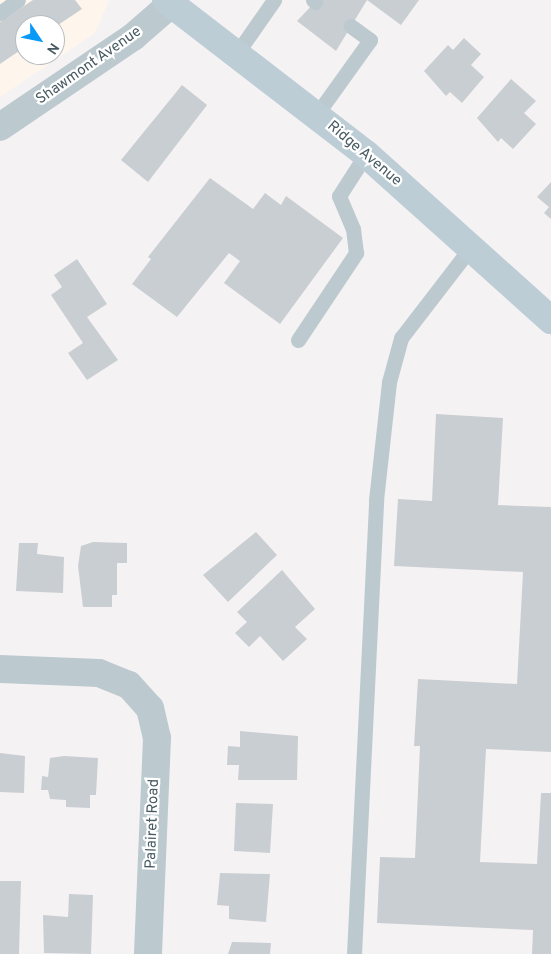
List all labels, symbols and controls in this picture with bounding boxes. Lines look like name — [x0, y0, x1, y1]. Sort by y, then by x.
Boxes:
north arrow — [15, 15, 65, 65]
street label: Shawmont Avenue — [33, 23, 145, 109]
text: N — [42, 39, 62, 57]
street label: Ridge Avenue — [323, 117, 405, 191]
street label: Palairet Road — [142, 779, 164, 869]

